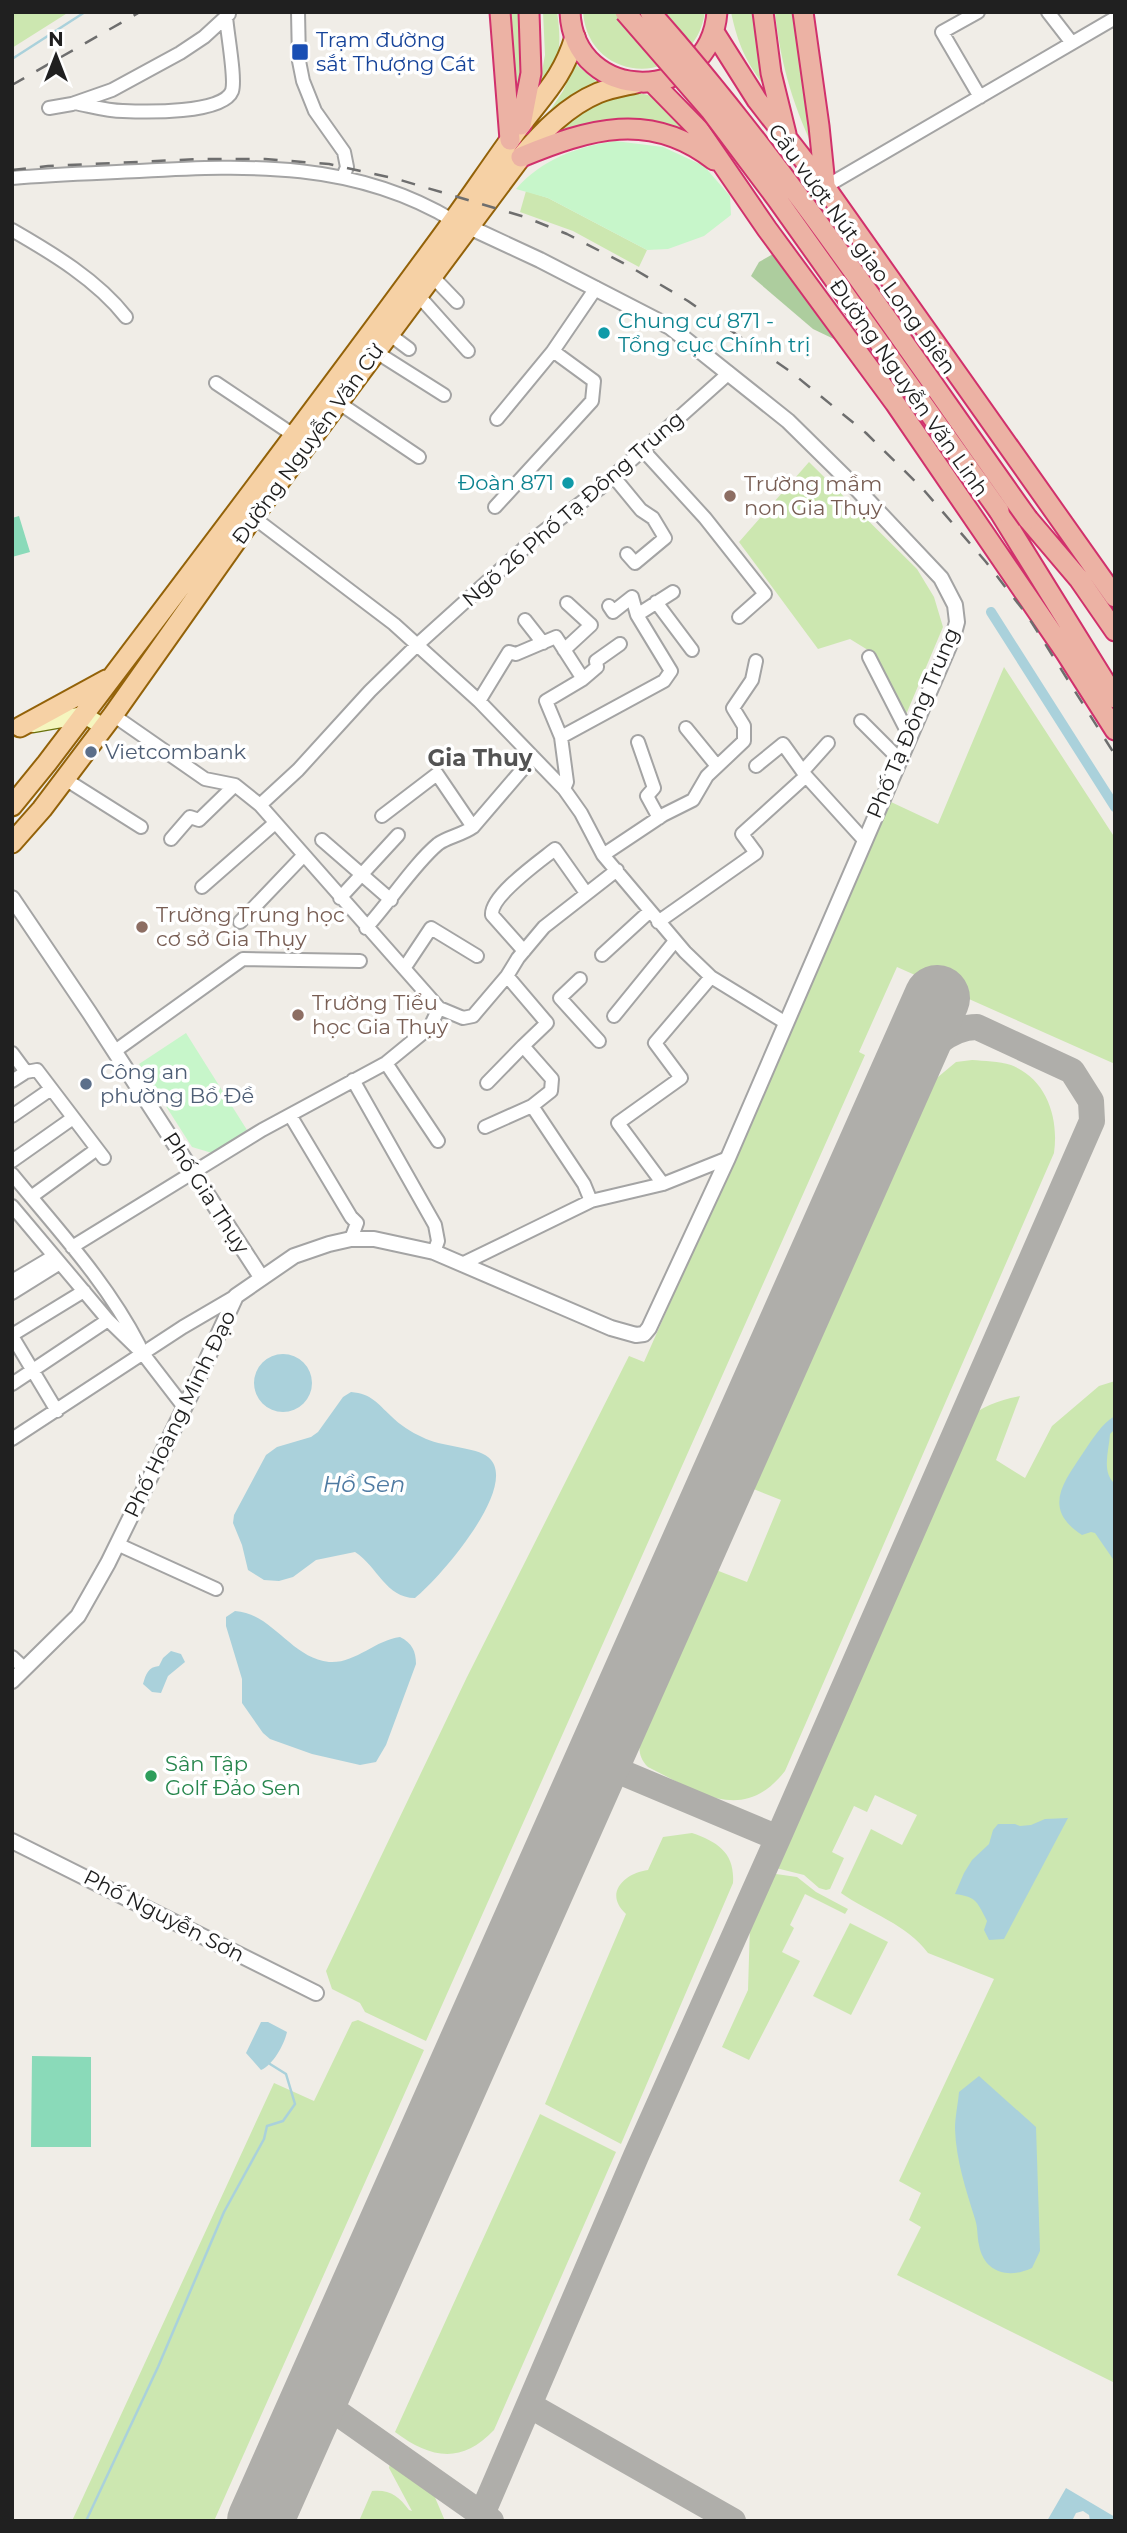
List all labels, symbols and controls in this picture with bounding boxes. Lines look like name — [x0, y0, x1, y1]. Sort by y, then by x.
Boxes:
north arrow — [21, 21, 91, 91]
place label: Trạm đường sắt Thượng Cát — [316, 27, 476, 76]
text: N — [48, 28, 64, 51]
marker: Trạm đường sắt Thượng Cát — [290, 42, 310, 62]
street label: Cầu vượt Nút giao Long Biên — [763, 119, 962, 379]
street label: Đường Nguyễn Văn Linh — [825, 274, 994, 501]
place label: Chung cư 871 - Tổng cục Chính trị — [618, 308, 810, 357]
marker: Chung cư 871 - Tổng cục Chính trị — [596, 325, 612, 341]
street label: Đường Nguyễn Văn Cừ — [226, 339, 389, 549]
street label: Ngõ 26 Phố Tạ Đông Trung — [457, 406, 688, 612]
place label: Đoàn 871 — [458, 470, 554, 495]
place label: Trường mầm non Gia Thụy — [744, 471, 883, 520]
marker: Đoàn 871 — [560, 475, 576, 491]
marker: Trường mầm non Gia Thụy — [722, 488, 738, 504]
street label: Phố Tạ Đông Trung — [861, 624, 964, 822]
place label: Vietcombank — [105, 739, 247, 764]
marker: Vietcombank — [83, 744, 99, 760]
district label: Gia Thuỵ — [427, 744, 533, 772]
place label: Trường Trung học cơ sở Gia Thụy — [156, 902, 345, 951]
marker: Trường Trung học cơ sở Gia Thụy — [134, 919, 150, 935]
place label: Trường Tiểu học Gia Thụy — [312, 990, 449, 1039]
marker: Trường Tiểu học Gia Thụy — [290, 1007, 306, 1023]
place label: Công an phường Bồ Đề — [100, 1059, 254, 1108]
marker: Công an phường Bồ Đề — [78, 1076, 94, 1092]
street label: Phố Gia Thụy — [158, 1127, 255, 1258]
street label: Phố Hoàng Minh Đạo — [119, 1306, 241, 1521]
water label: Hồ Sen — [323, 1470, 405, 1498]
place label: Sân Tập Golf Đảo Sen — [165, 1751, 301, 1800]
marker: Sân Tập Golf Đảo Sen — [143, 1768, 159, 1784]
street label: Phố Nguyễn Sơn — [80, 1864, 249, 1967]

